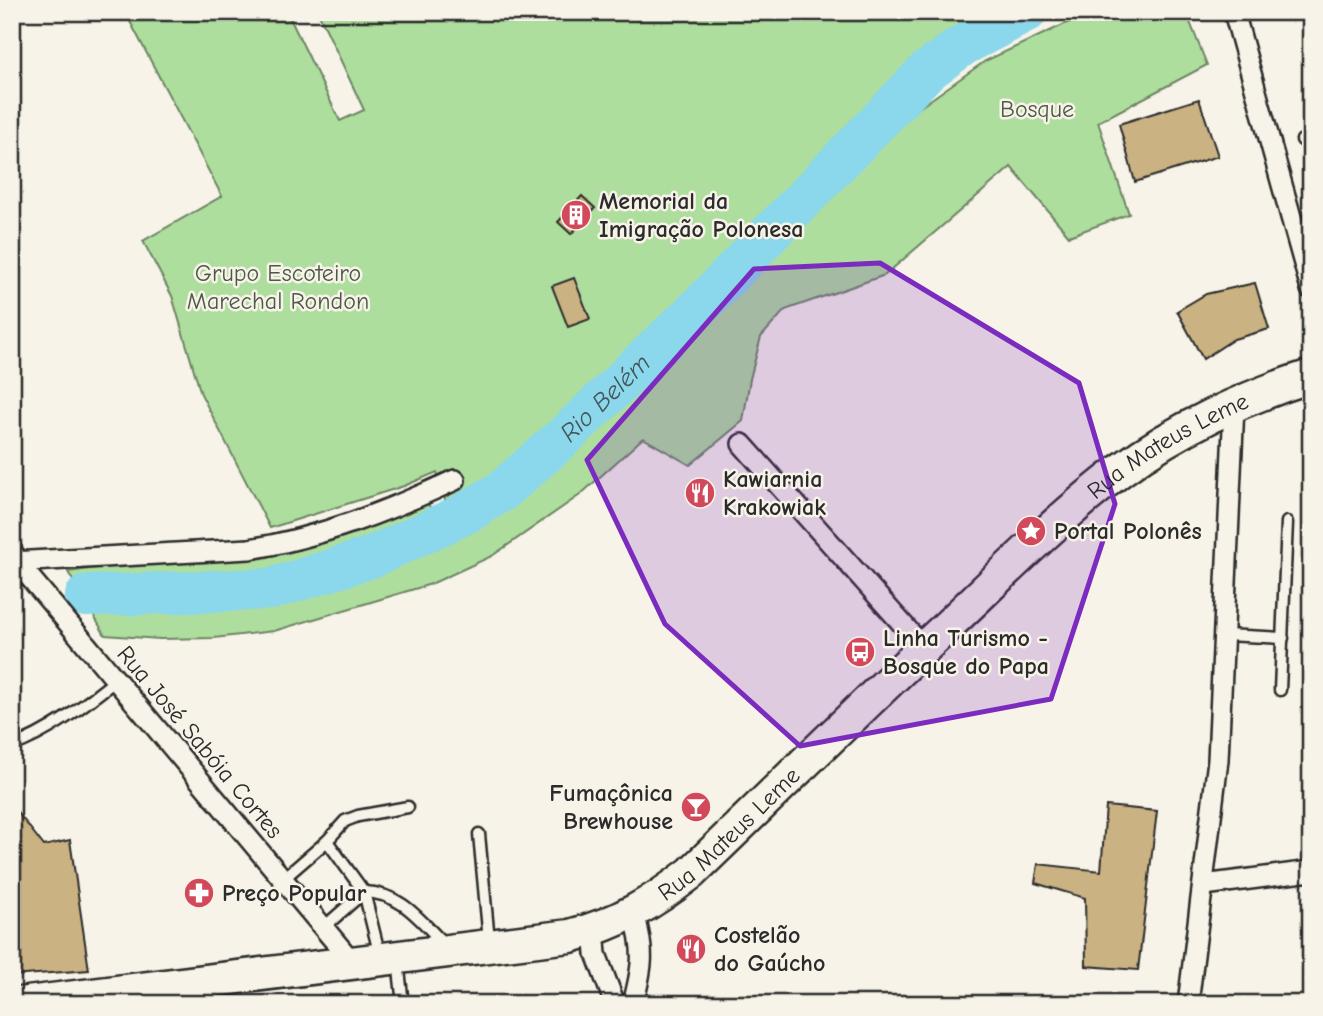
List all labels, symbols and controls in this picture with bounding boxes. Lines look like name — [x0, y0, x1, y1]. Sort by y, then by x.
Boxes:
park label: Bosque — [1000, 95, 1074, 123]
place label: Memorial da Imigração Polonesa — [599, 187, 803, 243]
building icon: Memorial da Imigração Polonesa — [559, 198, 593, 232]
park label: Grupo Escoteiro Marechal Rondon — [187, 259, 369, 315]
water label: Rio Belém — [554, 348, 657, 448]
street label: Rua Mateus Leme — [1082, 387, 1252, 505]
place label: Kawiarnia Krakowiak — [723, 465, 826, 521]
restaurant icon: Kawiarnia Krakowiak — [683, 476, 717, 510]
place icon: Portal Polonês — [1014, 514, 1048, 548]
place label: Portal Polonês — [1054, 517, 1202, 545]
place label: Linha Turismo - Bosque do Papa — [883, 624, 1049, 680]
bus stop icon: Linha Turismo - Bosque do Papa — [843, 635, 877, 669]
street label: Rua José Sabóia Cortes — [111, 640, 289, 844]
street label: Rua Mateus Leme — [653, 761, 806, 907]
place label: Fumaçônica Brewhouse — [549, 779, 673, 835]
bar icon: Fumaçônica Brewhouse — [679, 790, 713, 824]
pharmacy icon: Preço Popular — [182, 876, 216, 910]
place label: Preço Popular — [222, 879, 367, 907]
place label: Costelão do Gaúcho — [714, 921, 825, 977]
restaurant icon: Costelão do Gaúcho — [674, 932, 708, 966]

